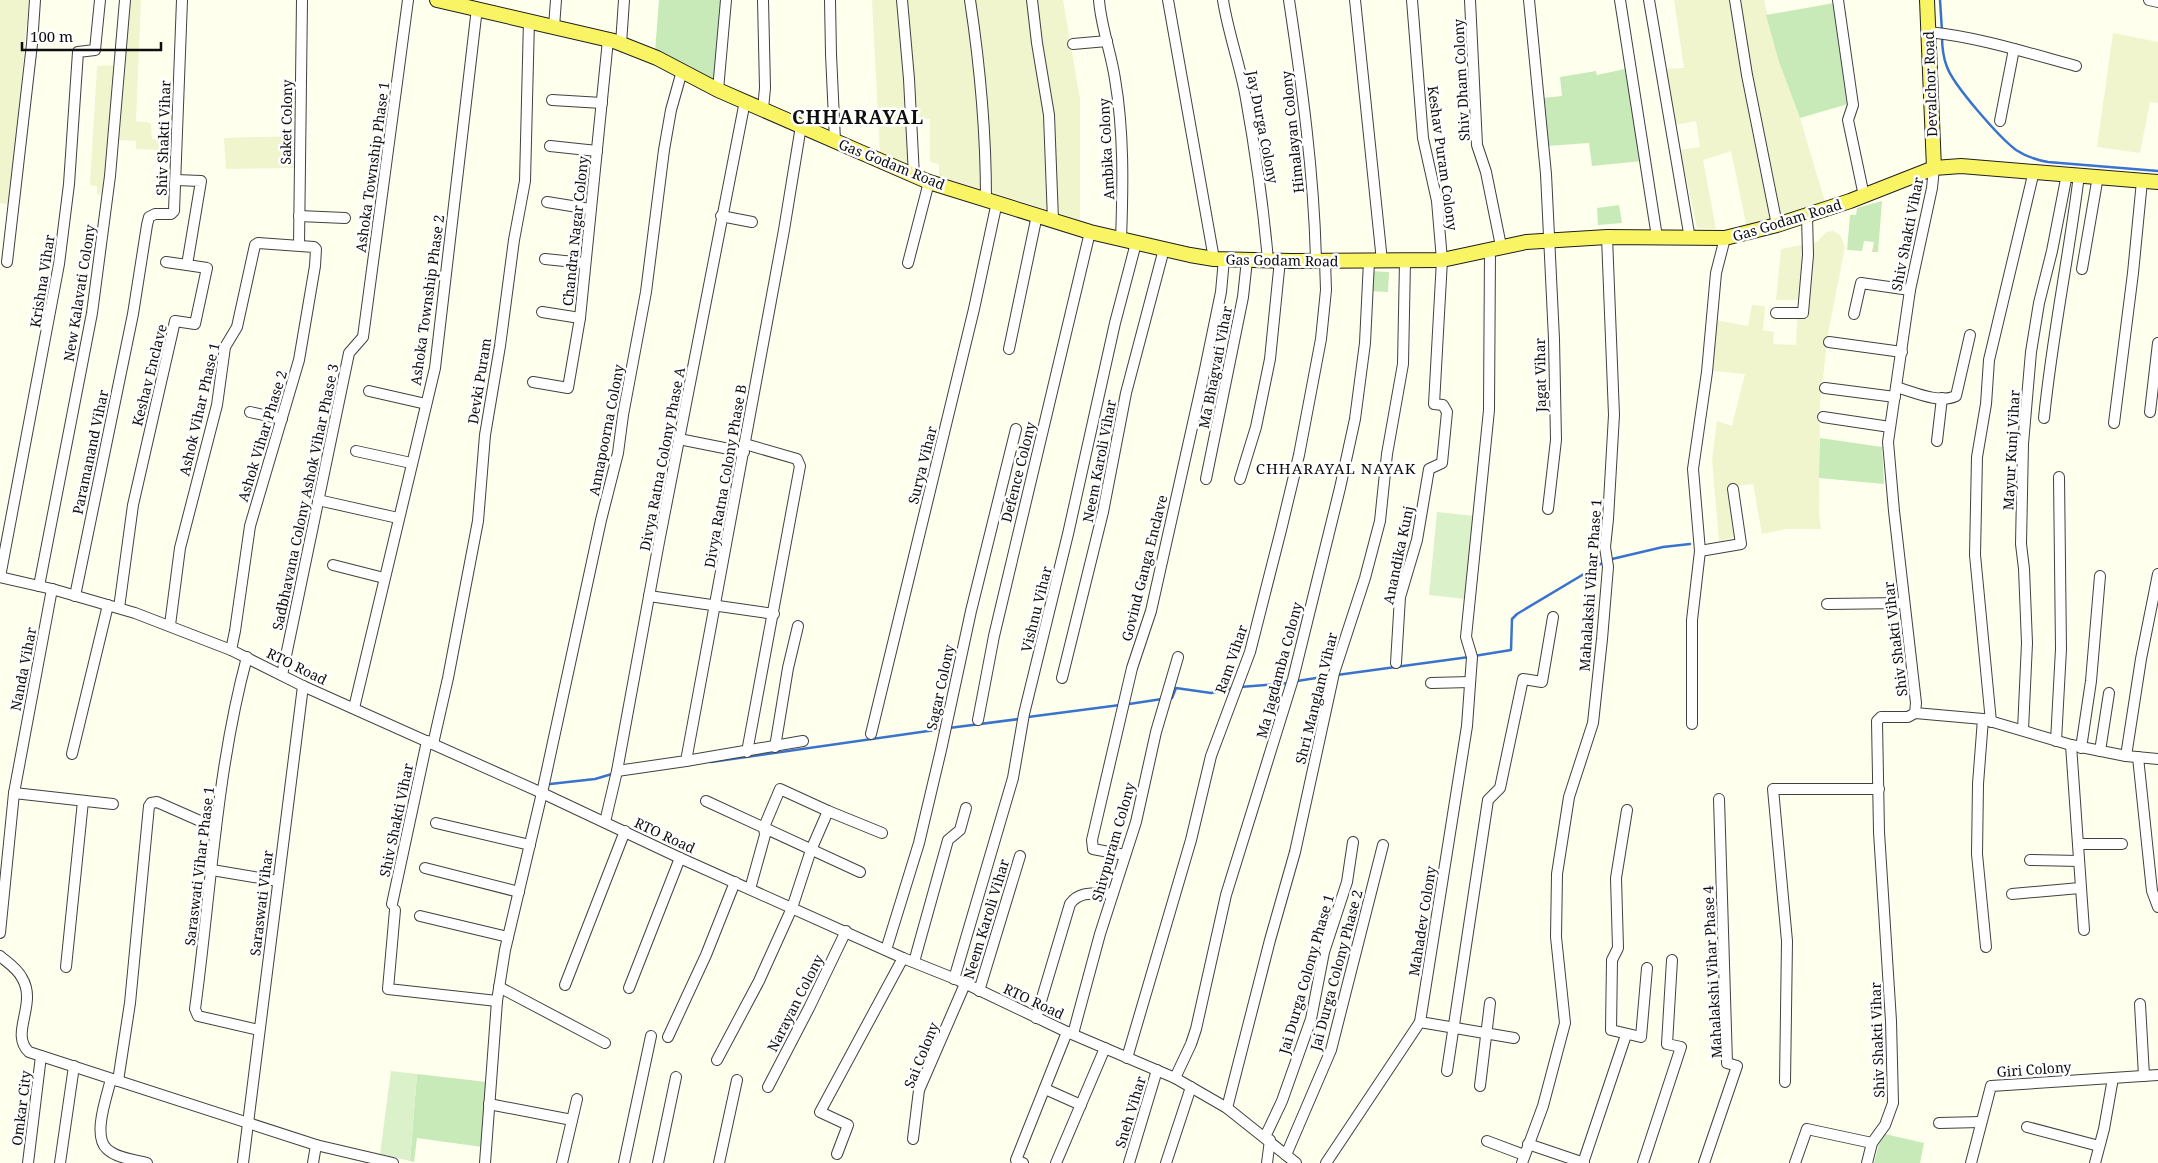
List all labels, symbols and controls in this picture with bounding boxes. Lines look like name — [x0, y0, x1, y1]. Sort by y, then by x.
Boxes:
street label: Shiv Dham Colony — [1448, 18, 1474, 142]
scale bar — [22, 20, 161, 52]
text: 100 m — [30, 26, 73, 46]
street label: Devalchor Road — [1919, 30, 1941, 137]
street label: Jay Durga Colony — [1243, 68, 1283, 185]
street label: Himalayan Colony — [1276, 70, 1308, 194]
street label: Shiv Shakti Vihar — [151, 79, 175, 196]
street label: Saket Colony — [276, 79, 296, 165]
street label: Ashoka Township Phase 1 — [351, 80, 393, 254]
street label: Keshav Puram Colony — [1423, 84, 1463, 232]
street label: Ambika Colony — [1094, 98, 1118, 200]
district label: CHHARAYAL — [792, 104, 924, 130]
street label: Gas Godam Road — [836, 134, 948, 194]
street label: Chandra Nagar Colony — [558, 155, 592, 307]
street label: Shiv Shakti Vihar — [1887, 175, 1927, 293]
street label: Gas Godam Road — [1730, 194, 1844, 246]
street label: Ashoka Township Phase 2 — [406, 213, 448, 387]
street label: New Kalavati Colony — [59, 223, 99, 363]
street label: Krishna Vihar — [25, 233, 59, 329]
street label: Gas Godam Road — [1225, 250, 1339, 270]
street label: Ma Bhagvati Vihar — [1194, 304, 1236, 430]
street label: Keshav Enclave — [127, 322, 171, 428]
street label: Devki Puram — [463, 337, 495, 425]
street label: Jagat Vihar — [1530, 337, 1550, 413]
street label: Ashok Vihar Phase 1 — [174, 340, 224, 478]
street label: Sadbhavana Colony Ashok Vihar Phase 3 — [267, 362, 343, 632]
street label: Annapoorna Colony — [584, 363, 628, 497]
street label: Divya Ratna Colony Phase A — [635, 365, 689, 552]
street label: Ashok Vihar Phase 2 — [233, 368, 291, 504]
street label: Divya Ratna Colony Phase B — [699, 383, 751, 569]
street label: Paramanand Vihar — [67, 387, 113, 516]
street label: Mayur Kunj Vihar — [1998, 389, 2024, 511]
street label: Neem Karoli Vihar — [1078, 398, 1120, 524]
street label: Defence Colony — [996, 420, 1040, 524]
street label: Surya Vihar — [903, 424, 941, 506]
district label: CHHARAYAL NAYAK — [1256, 458, 1416, 478]
street label: Govind Ganga Enclave — [1117, 493, 1171, 643]
street label: Mahalakshi Vihar Phase 1 — [1574, 498, 1606, 672]
street label: Anandika Kunj — [1378, 504, 1418, 606]
street label: Vishnu Vihar — [1016, 564, 1056, 654]
street label: Shiv Shakti Vihar — [1878, 580, 1911, 698]
street label: Ma Jagdamba Colony — [1252, 600, 1306, 740]
street label: Ram Vihar — [1210, 622, 1252, 696]
street label: Nanda Vihar — [6, 625, 41, 713]
street label: Shri Manglam Vihar — [1290, 630, 1342, 766]
street label: Sagar Colony — [922, 642, 958, 731]
street label: RTO Road — [264, 643, 331, 689]
street label: Shiv Shakti Vihar — [375, 761, 417, 879]
street label: Shivpuram Colony — [1087, 780, 1139, 904]
street label: Saraswati Vihar Phase 1 — [180, 785, 218, 947]
street label: RTO Road — [632, 813, 699, 858]
street label: Saraswati Vihar — [245, 849, 277, 957]
street label: Neem Karoli Vihar — [959, 856, 1013, 981]
street label: Mahadev Colony — [1404, 864, 1440, 977]
street label: Mahalakshi Vihar Phase 4 — [1698, 885, 1726, 1059]
street label: Jai Durga Colony Phase 2 — [1305, 888, 1367, 1053]
street label: Jai Durga Colony Phase 1 — [1274, 892, 1338, 1057]
street label: Narayan Colony — [762, 951, 828, 1055]
street label: RTO Road — [1001, 979, 1068, 1024]
street label: Shiv Shakti Vihar — [1865, 981, 1889, 1098]
street label: Sai Colony — [899, 1019, 943, 1091]
street label: Giri Colony — [1996, 1057, 2072, 1081]
street label: Omkar City — [7, 1069, 35, 1147]
street label: Sneh Vihar — [1110, 1073, 1150, 1150]

